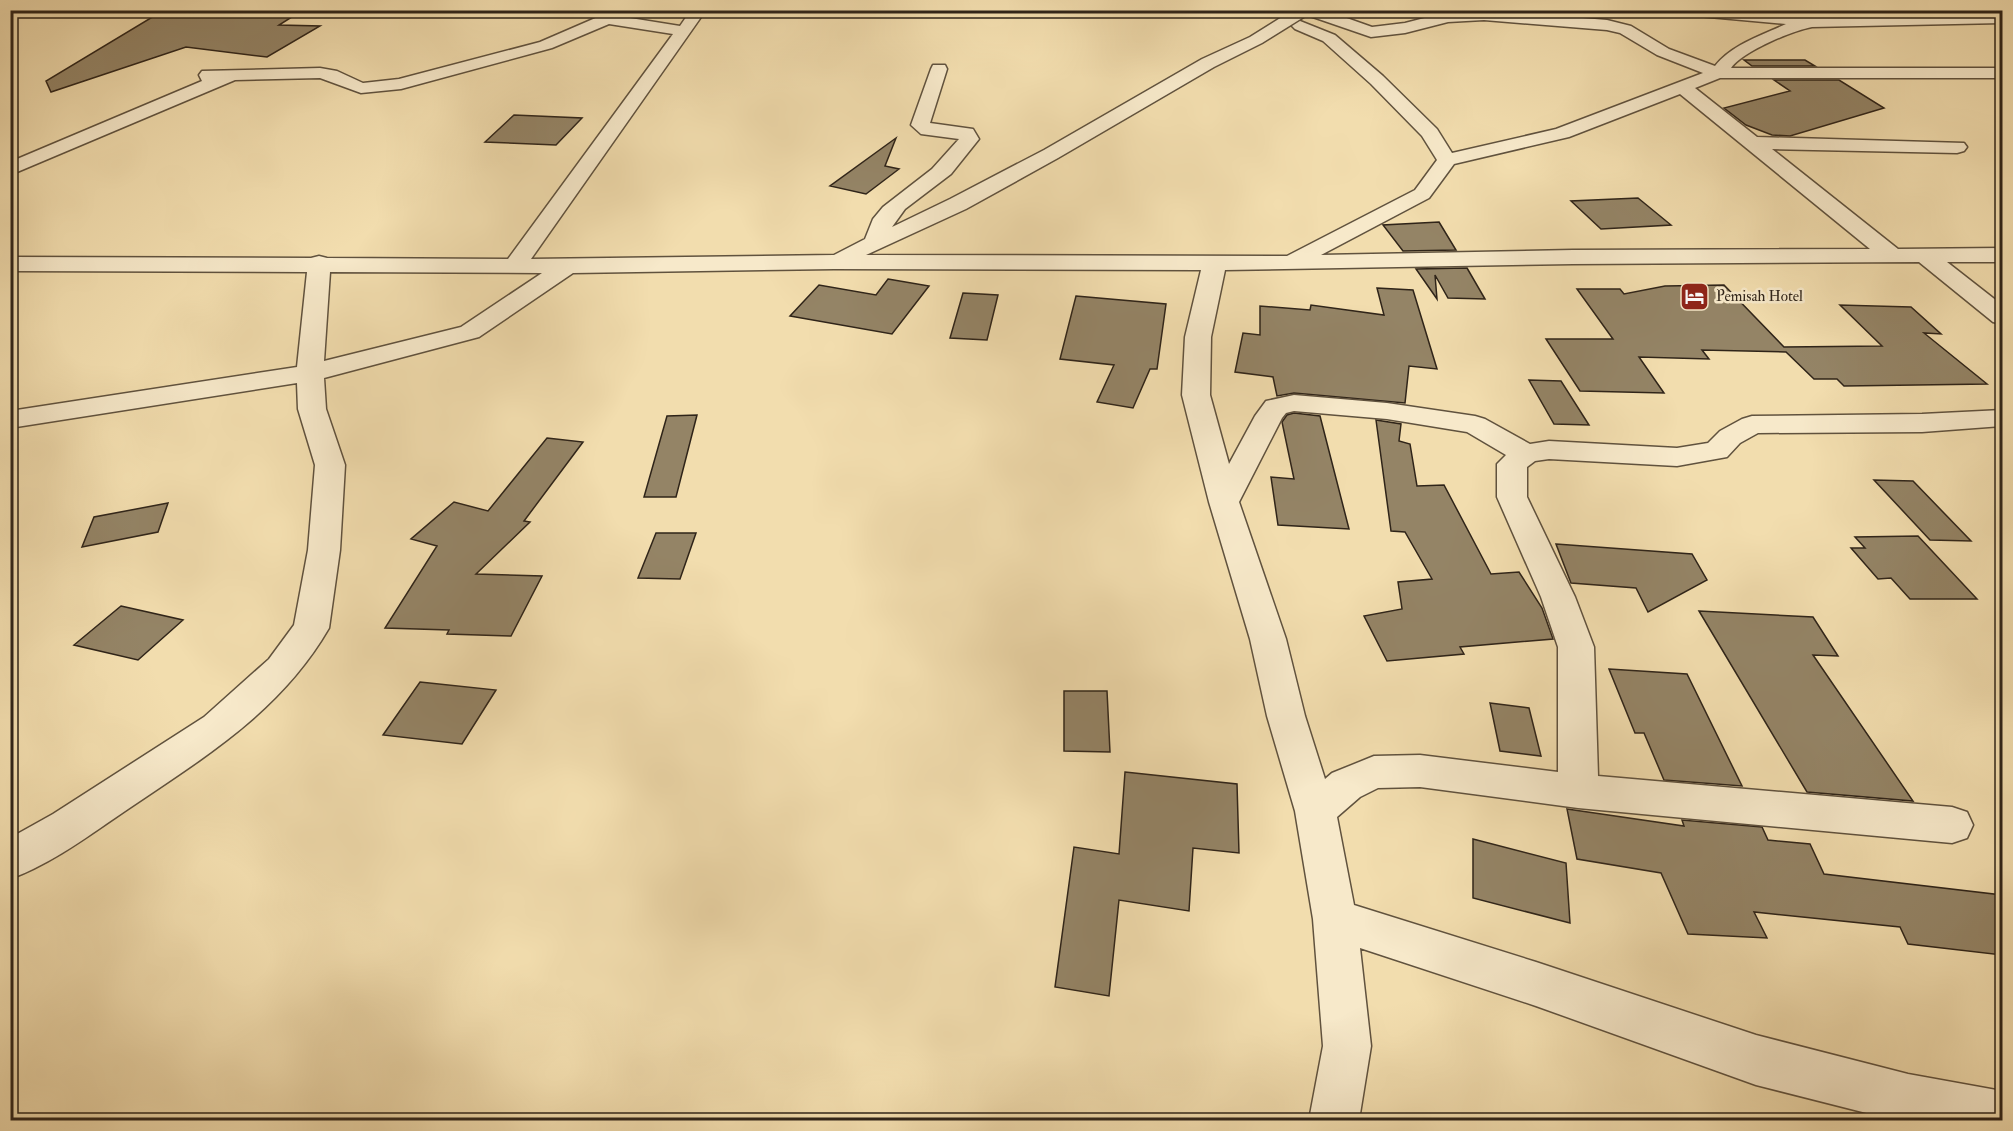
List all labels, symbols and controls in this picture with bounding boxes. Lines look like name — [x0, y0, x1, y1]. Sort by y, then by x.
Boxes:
hotel icon: Pemisah Hotel — [1679, 280, 1711, 312]
place label: Pemisah Hotel — [1716, 287, 1803, 306]

